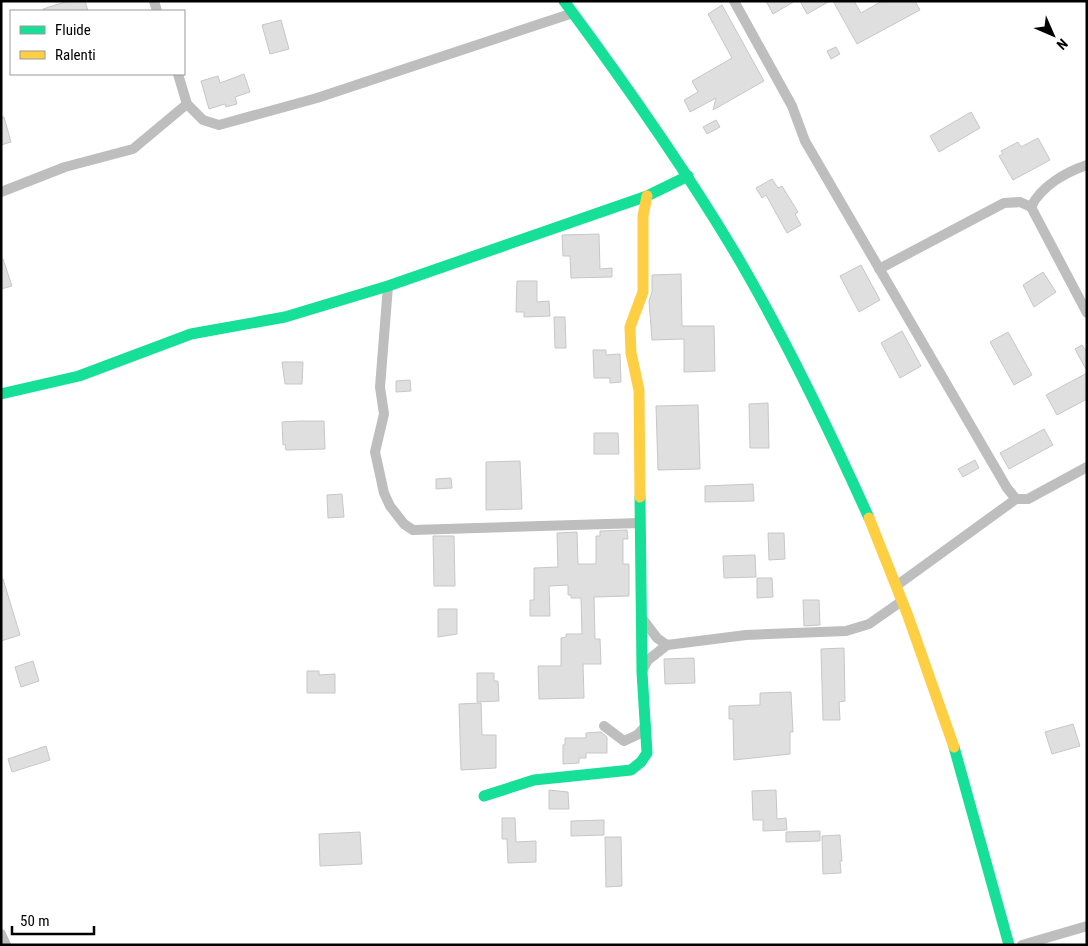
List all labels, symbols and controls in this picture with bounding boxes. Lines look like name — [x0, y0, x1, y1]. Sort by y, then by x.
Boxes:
legend — [10, 10, 185, 75]
north arrow — [1028, 10, 1078, 60]
text: Fluide — [55, 21, 91, 39]
text: N — [1054, 36, 1071, 53]
text: Ralenti — [55, 46, 96, 64]
scale bar — [12, 904, 95, 936]
text: 50 m — [20, 912, 50, 930]

